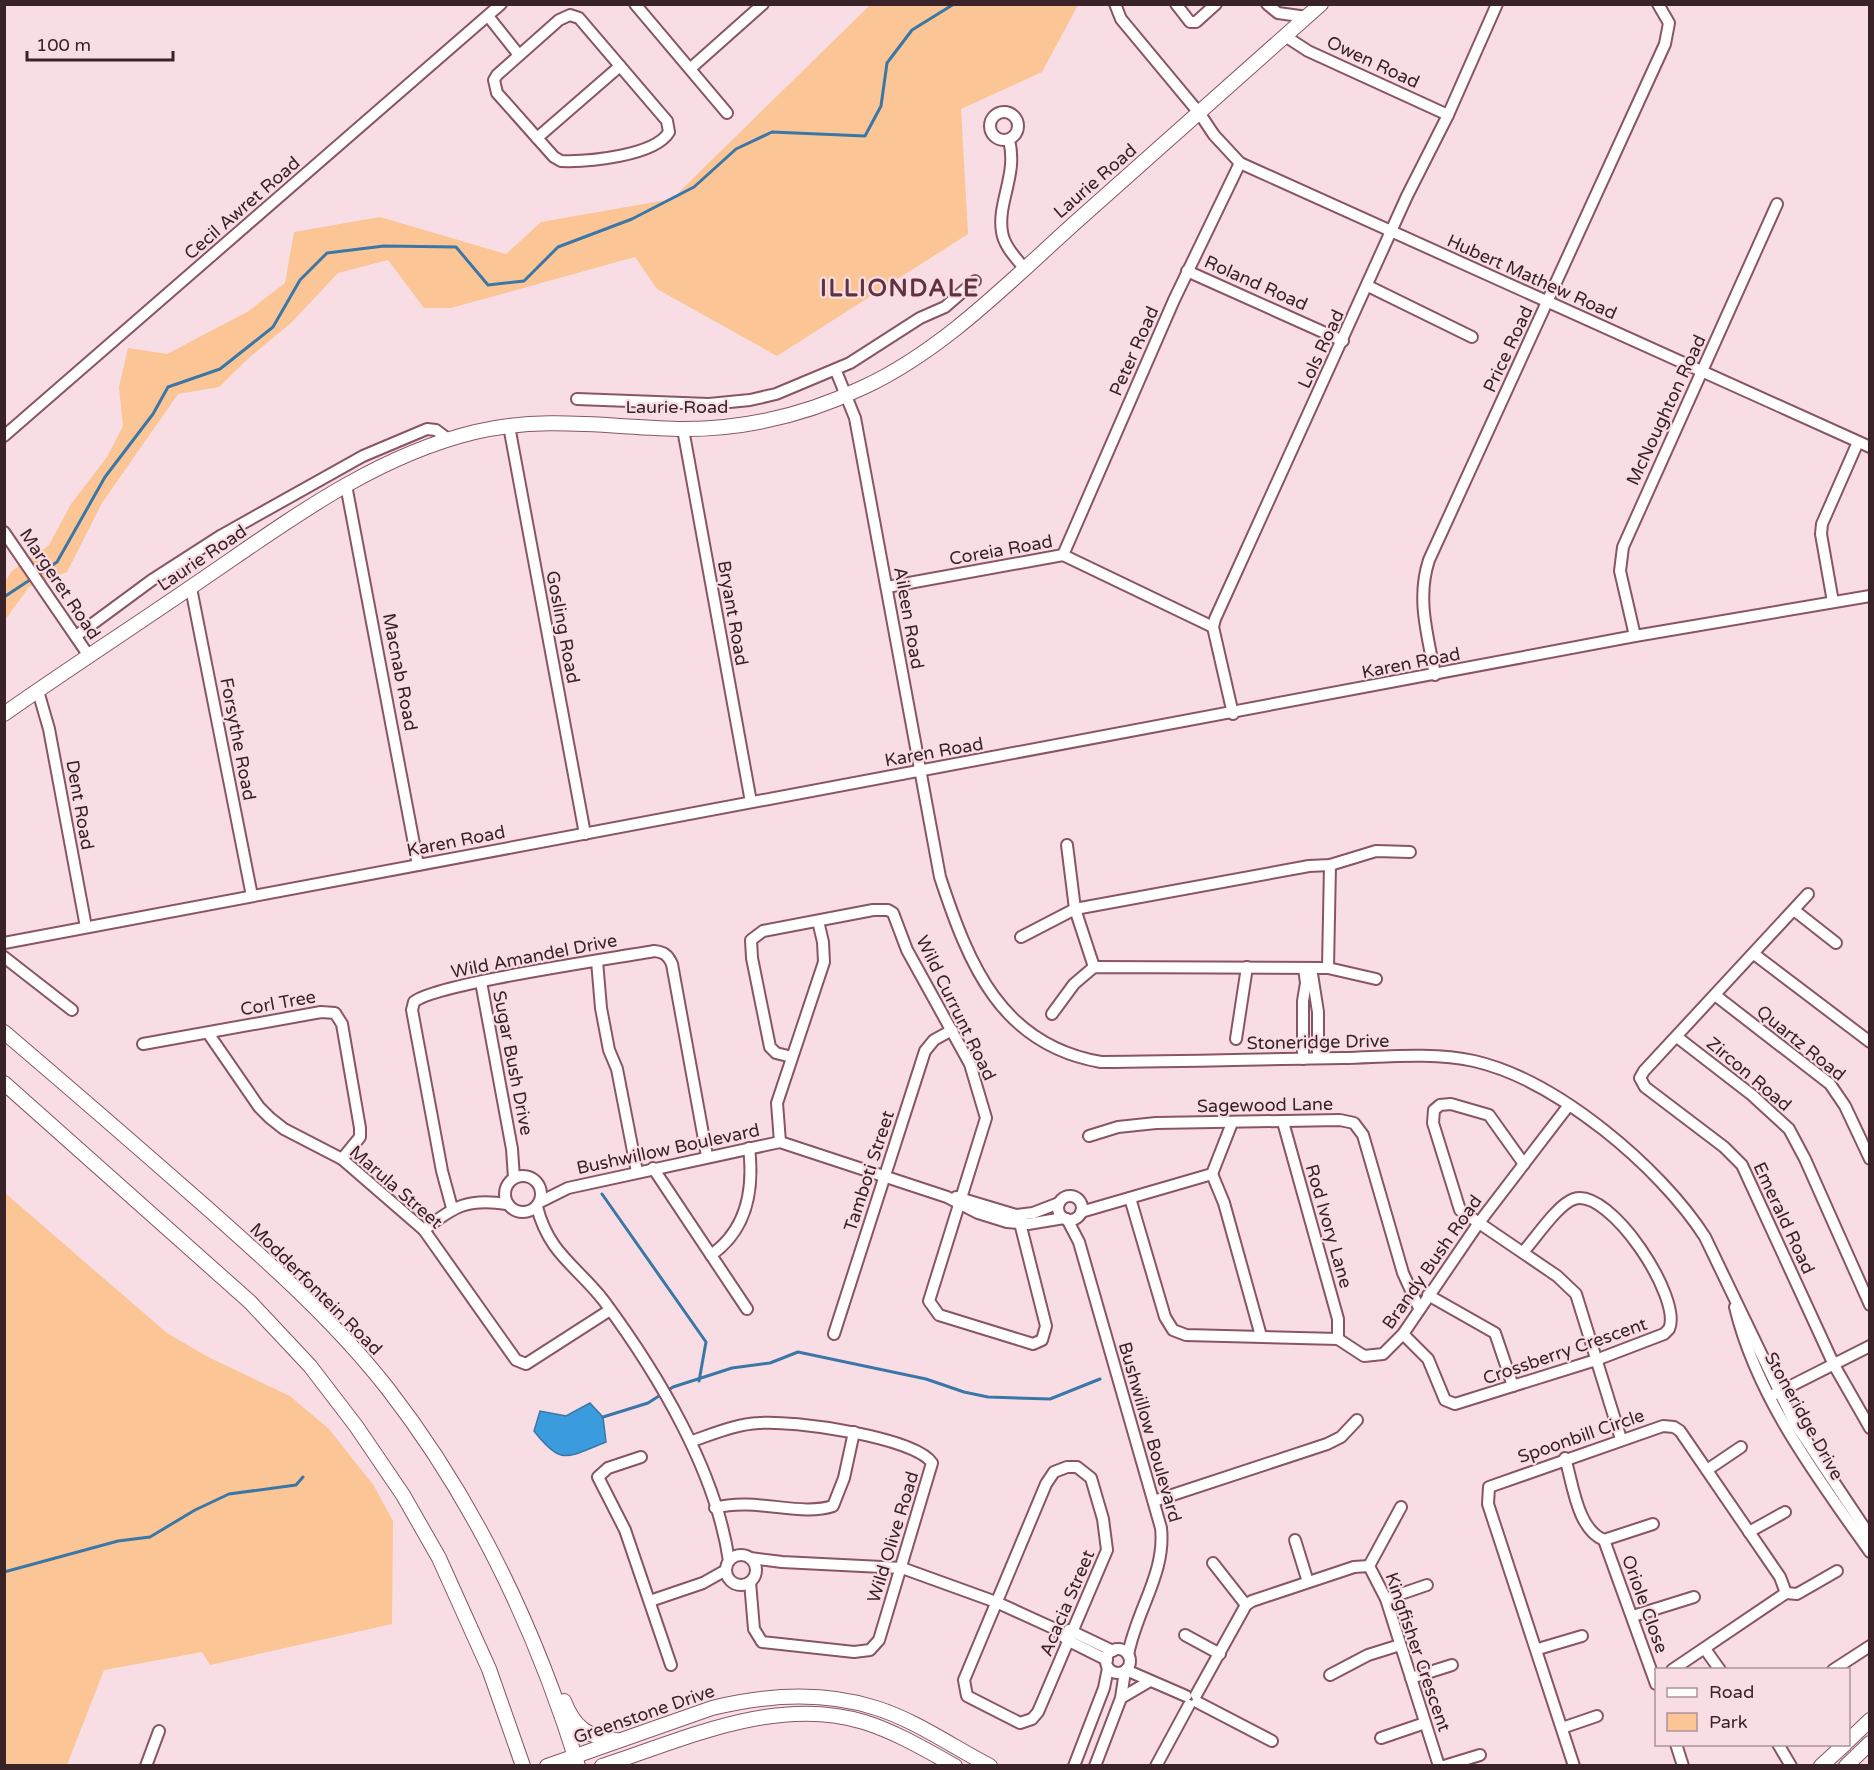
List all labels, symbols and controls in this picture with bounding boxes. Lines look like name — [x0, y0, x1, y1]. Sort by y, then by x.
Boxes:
scale bar — [27, 24, 172, 62]
street label: Owen Road — [1323, 31, 1423, 93]
text: 100 m — [36, 34, 91, 56]
street label: Laurie Road — [1049, 139, 1141, 223]
street label: Cecil Awret Road — [180, 152, 304, 264]
street label: Hubert Mathew Road — [1444, 230, 1620, 324]
street label: Roland Road — [1201, 250, 1311, 316]
district label: ILLIONDALE — [820, 274, 980, 303]
street label: Price Road — [1478, 302, 1538, 396]
street label: Peter Road — [1104, 303, 1164, 399]
street label: Lols Road — [1293, 306, 1349, 392]
street label: McNoughton Road — [1621, 331, 1711, 489]
street label: Laurie Road — [626, 396, 728, 418]
street label: Laurie Road — [153, 520, 251, 596]
street label: Margeret Road — [15, 524, 105, 644]
street label: Coreia Road — [948, 530, 1054, 570]
street label: Bryant Road — [713, 559, 753, 667]
street label: Aileen Road — [889, 565, 929, 671]
street label: Gosling Road — [541, 569, 585, 685]
street label: Macnab Road — [378, 611, 422, 733]
street label: Karen Road — [1360, 643, 1462, 683]
street label: Forsythe Road — [215, 676, 261, 802]
street label: Karen Road — [883, 732, 985, 772]
street label: Dent Road — [61, 758, 99, 852]
street label: Karen Road — [405, 821, 507, 861]
street label: Wild Amandel Drive — [449, 929, 619, 983]
street label: Wild Currunt Road — [911, 932, 1001, 1084]
street label: Corl Tree — [239, 986, 317, 1020]
street label: Sugar Bush Drive — [488, 989, 538, 1137]
street label: Quartz Road — [1752, 1000, 1850, 1086]
street label: Stoneridge Drive — [1246, 1030, 1390, 1054]
street label: Zircon Road — [1702, 1032, 1796, 1116]
street label: Sagewood Lane — [1197, 1093, 1333, 1117]
street label: Tamboti Street — [839, 1108, 899, 1234]
street label: Bushwillow Boulevard — [574, 1119, 762, 1179]
street label: Marula Street — [345, 1141, 447, 1233]
street label: Emerald Road — [1748, 1159, 1820, 1277]
street label: Rod Ivory Lane — [1301, 1161, 1357, 1291]
street label: Brandy Bush Road — [1377, 1191, 1487, 1333]
street label: Modderfontein Road — [245, 1218, 387, 1360]
street label: Crossberry Crescent — [1480, 1313, 1650, 1389]
street label: Bushwillow Boulevard — [1114, 1339, 1186, 1525]
street label: Stoneridge Drive — [1760, 1348, 1848, 1484]
street label: Spoonbill Circle — [1515, 1404, 1647, 1468]
street label: Wild Olive Road — [863, 1469, 923, 1605]
street label: Acacia Street — [1035, 1546, 1099, 1659]
street label: Oriole Close — [1617, 1552, 1673, 1656]
street label: Kingfisher Crescent — [1380, 1570, 1456, 1735]
legend — [1655, 1668, 1850, 1746]
street label: Greenstone Drive — [570, 1680, 718, 1748]
text: Road — [1709, 1681, 1754, 1703]
text: Park — [1709, 1711, 1748, 1733]

